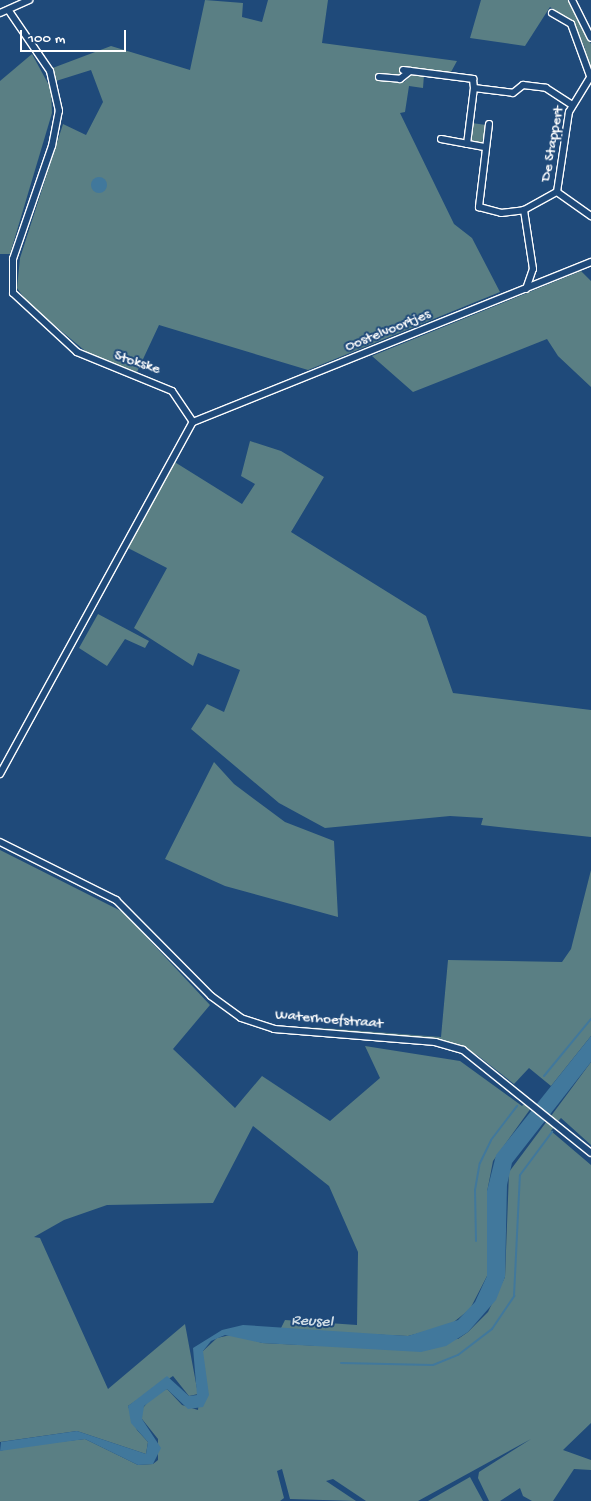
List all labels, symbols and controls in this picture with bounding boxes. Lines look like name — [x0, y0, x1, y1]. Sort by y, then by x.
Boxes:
scale bar — [22, 20, 129, 52]
text: 100 m — [28, 30, 65, 48]
street label: De Stappert — [538, 105, 568, 183]
street label: Oostelvoortjes — [343, 306, 433, 356]
street label: Stokske — [112, 347, 162, 379]
street label: Waterhoefstraat — [274, 1006, 384, 1034]
water label: Reusel — [291, 1312, 333, 1334]

